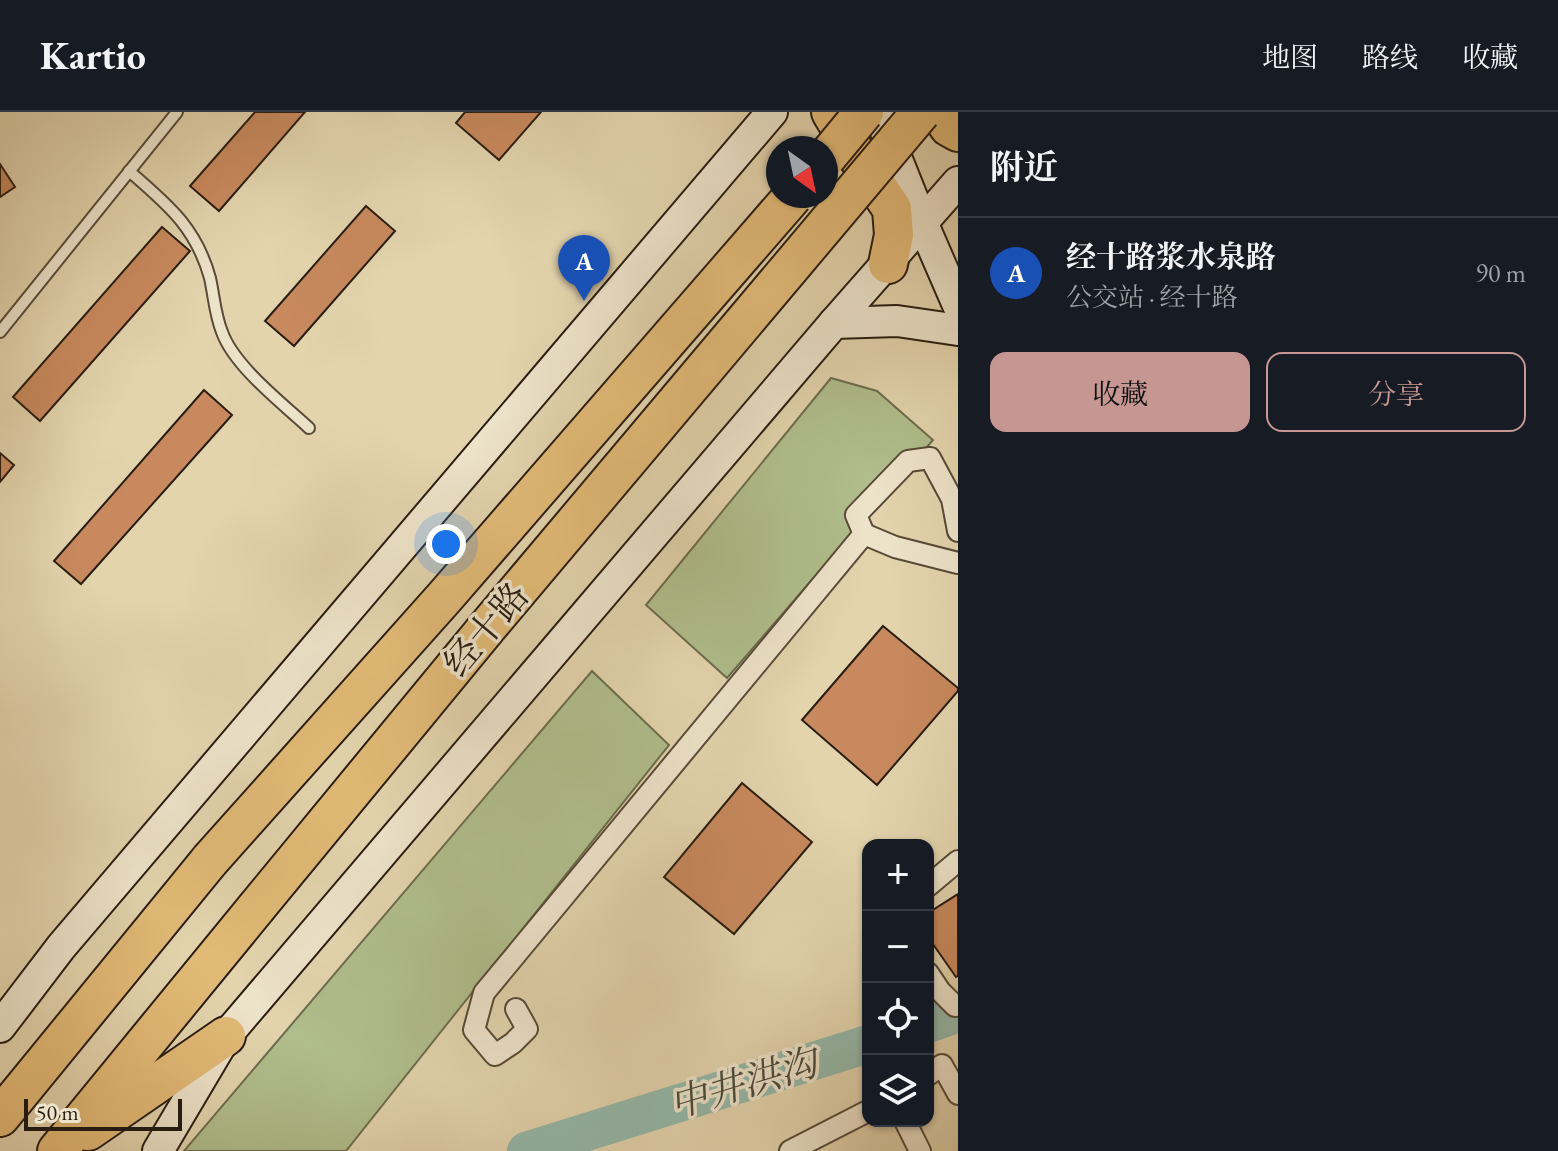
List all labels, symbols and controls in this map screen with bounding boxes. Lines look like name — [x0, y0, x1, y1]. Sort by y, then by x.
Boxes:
text: Kartio — [40, 31, 146, 80]
text: 地图 — [1262, 39, 1318, 75]
text: 路线 — [1362, 39, 1418, 75]
text: 收藏 — [1462, 39, 1518, 75]
north arrow — [766, 136, 838, 208]
text: 附近 — [990, 145, 1058, 189]
pin: A — [558, 235, 610, 301]
text: 经十路浆水泉路 — [1066, 237, 1276, 276]
text: A — [1007, 256, 1025, 290]
text: 90 m — [1476, 256, 1526, 290]
text: 公交站 · 经十路 — [1066, 280, 1238, 314]
button: 收藏 — [990, 352, 1250, 432]
button: 分享 — [1266, 352, 1526, 432]
your location — [426, 524, 466, 564]
street label: 经十路 — [433, 573, 539, 685]
map controls — [862, 839, 934, 1127]
button: + — [862, 839, 934, 911]
button: − — [862, 911, 934, 983]
button: locate — [862, 983, 934, 1055]
water label: 中井洪沟 — [663, 1036, 828, 1129]
button: layers — [862, 1055, 934, 1127]
scale bar — [24, 1095, 182, 1131]
text: 50 m — [36, 1098, 79, 1127]

